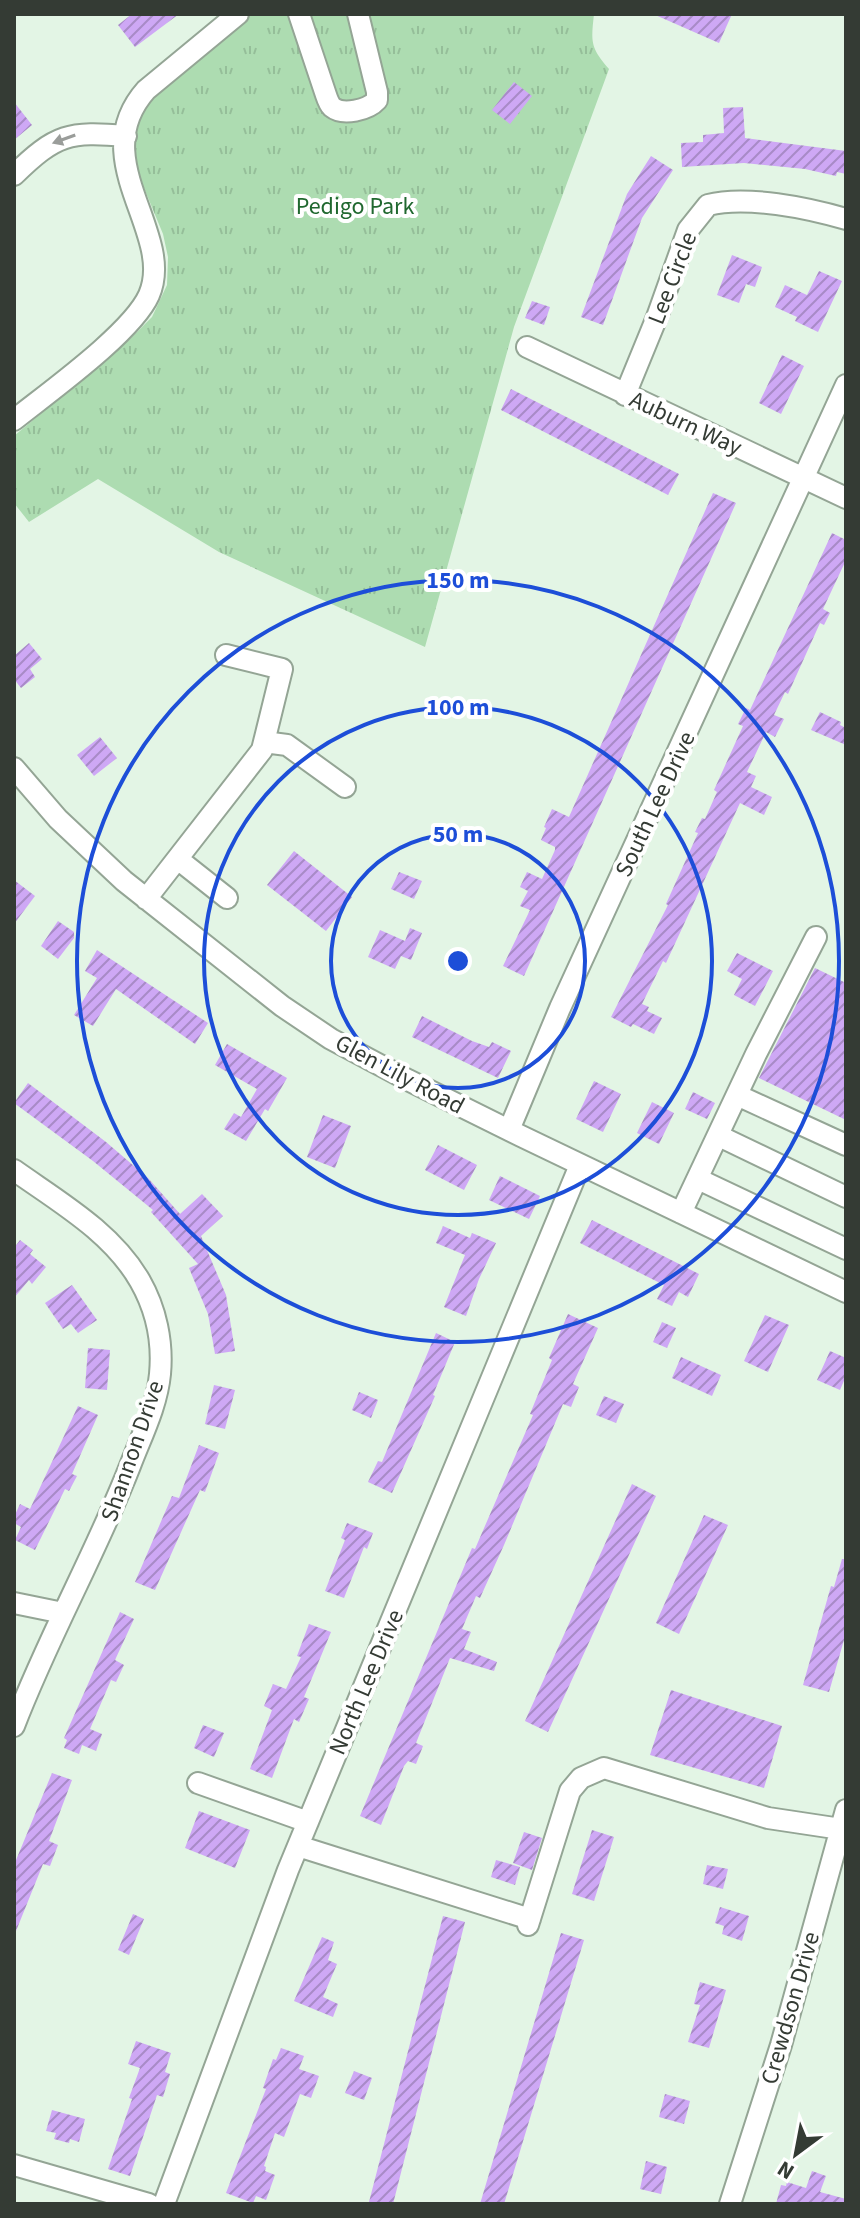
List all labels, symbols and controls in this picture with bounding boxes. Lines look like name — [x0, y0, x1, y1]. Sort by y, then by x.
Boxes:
one-way arrow — [52, 133, 76, 145]
park label: Pedigo Park — [296, 189, 414, 224]
street label: Lee Circle — [639, 227, 706, 330]
street label: Auburn Way — [624, 382, 748, 465]
text: 150 m — [426, 563, 490, 598]
text: 100 m — [426, 690, 490, 725]
street label: South Lee Drive — [606, 726, 704, 883]
text: 50 m — [433, 817, 483, 852]
centre of rings — [444, 947, 472, 975]
street label: Glen Lily Road — [329, 1026, 471, 1123]
street label: Shannon Drive — [92, 1376, 173, 1526]
street label: North Lee Drive — [320, 1604, 413, 1760]
street label: Crewdson Drive — [752, 1928, 829, 2089]
north arrow — [756, 2114, 836, 2194]
text: N — [771, 2153, 801, 2188]

